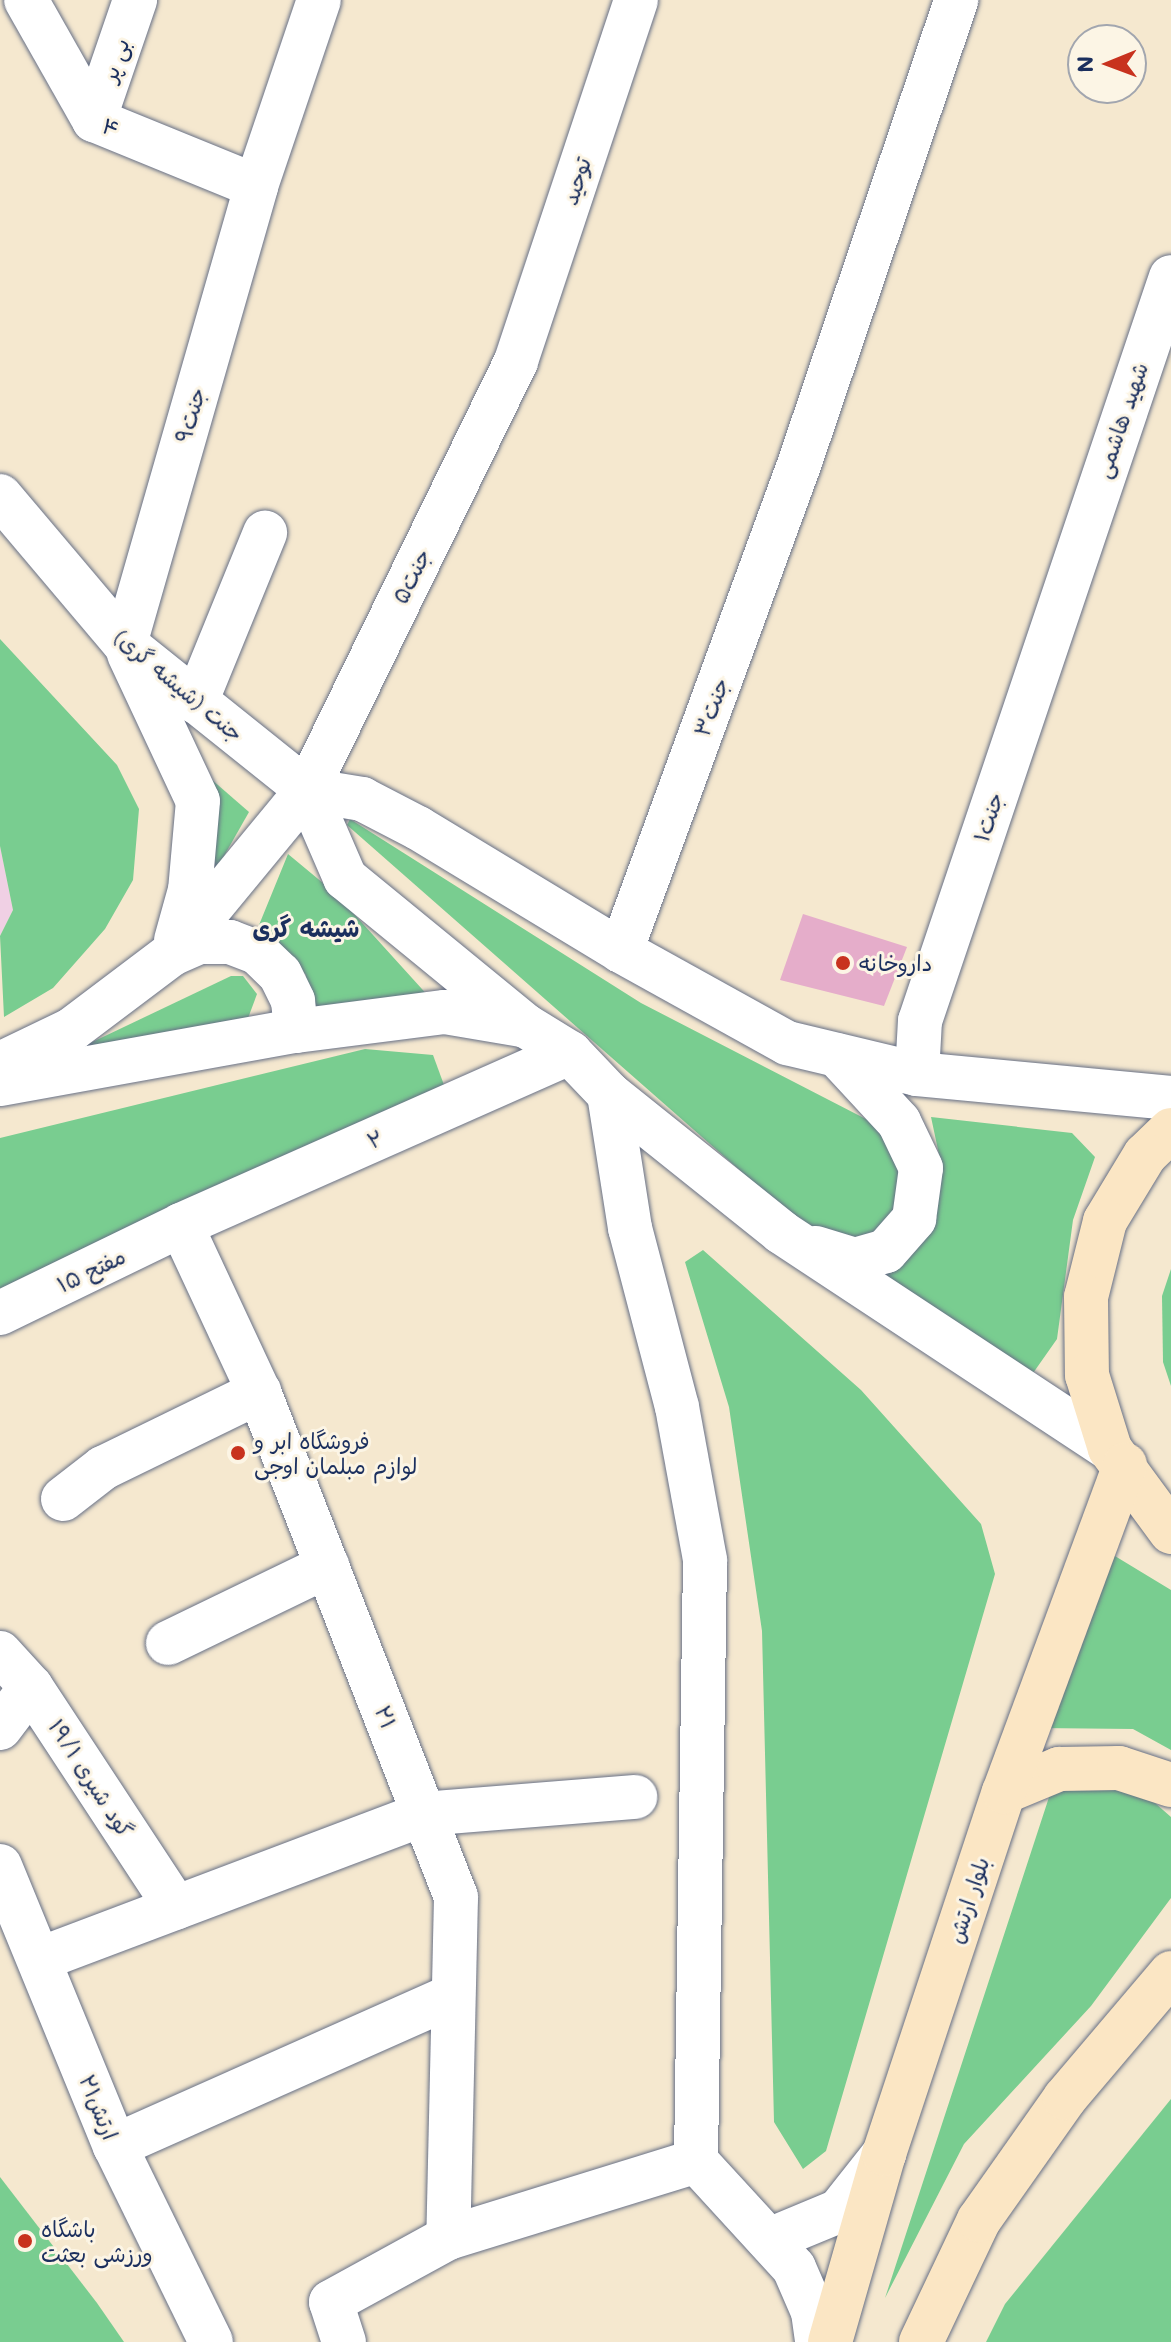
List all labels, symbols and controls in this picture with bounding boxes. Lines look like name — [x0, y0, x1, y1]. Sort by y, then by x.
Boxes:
north arrow — [1067, 24, 1147, 104]
street label: بی پر — [95, 35, 135, 85]
text: N — [1070, 56, 1099, 73]
street label: ۴ — [98, 112, 124, 142]
street label: توحید — [556, 154, 596, 208]
street label: شهید هاشمی — [1089, 359, 1153, 481]
street label: جنت۹ — [170, 384, 210, 446]
street label: جنت۵ — [386, 544, 436, 608]
street label: جنت (شیشه گری) — [109, 623, 249, 747]
street label: جنت۳ — [688, 674, 734, 740]
street label: جنت۱ — [968, 789, 1008, 845]
district label: شیشه گری — [253, 914, 359, 942]
place label: داروخانه — [859, 950, 932, 976]
marker: داروخانه — [834, 954, 852, 972]
street label: ۲ — [363, 1124, 387, 1154]
street label: مفتح ۱۵ — [52, 1242, 130, 1298]
place label: فروشگاه ابر و لوازم مبلمان اوجی — [254, 1427, 417, 1478]
marker: فروشگاه ابر و لوازم مبلمان اوجی — [229, 1444, 247, 1462]
street label: ۲۱ — [370, 1702, 402, 1732]
street label: ۱۹/۱ گود شیری — [43, 1714, 139, 1842]
street label: بلوار ارتش — [942, 1853, 994, 1947]
street label: ارتش۲۱ — [74, 2071, 124, 2143]
place label: باشگاه ورزشی بعثت — [41, 2215, 153, 2266]
marker: باشگاه ورزشی بعثت — [16, 2232, 34, 2250]

